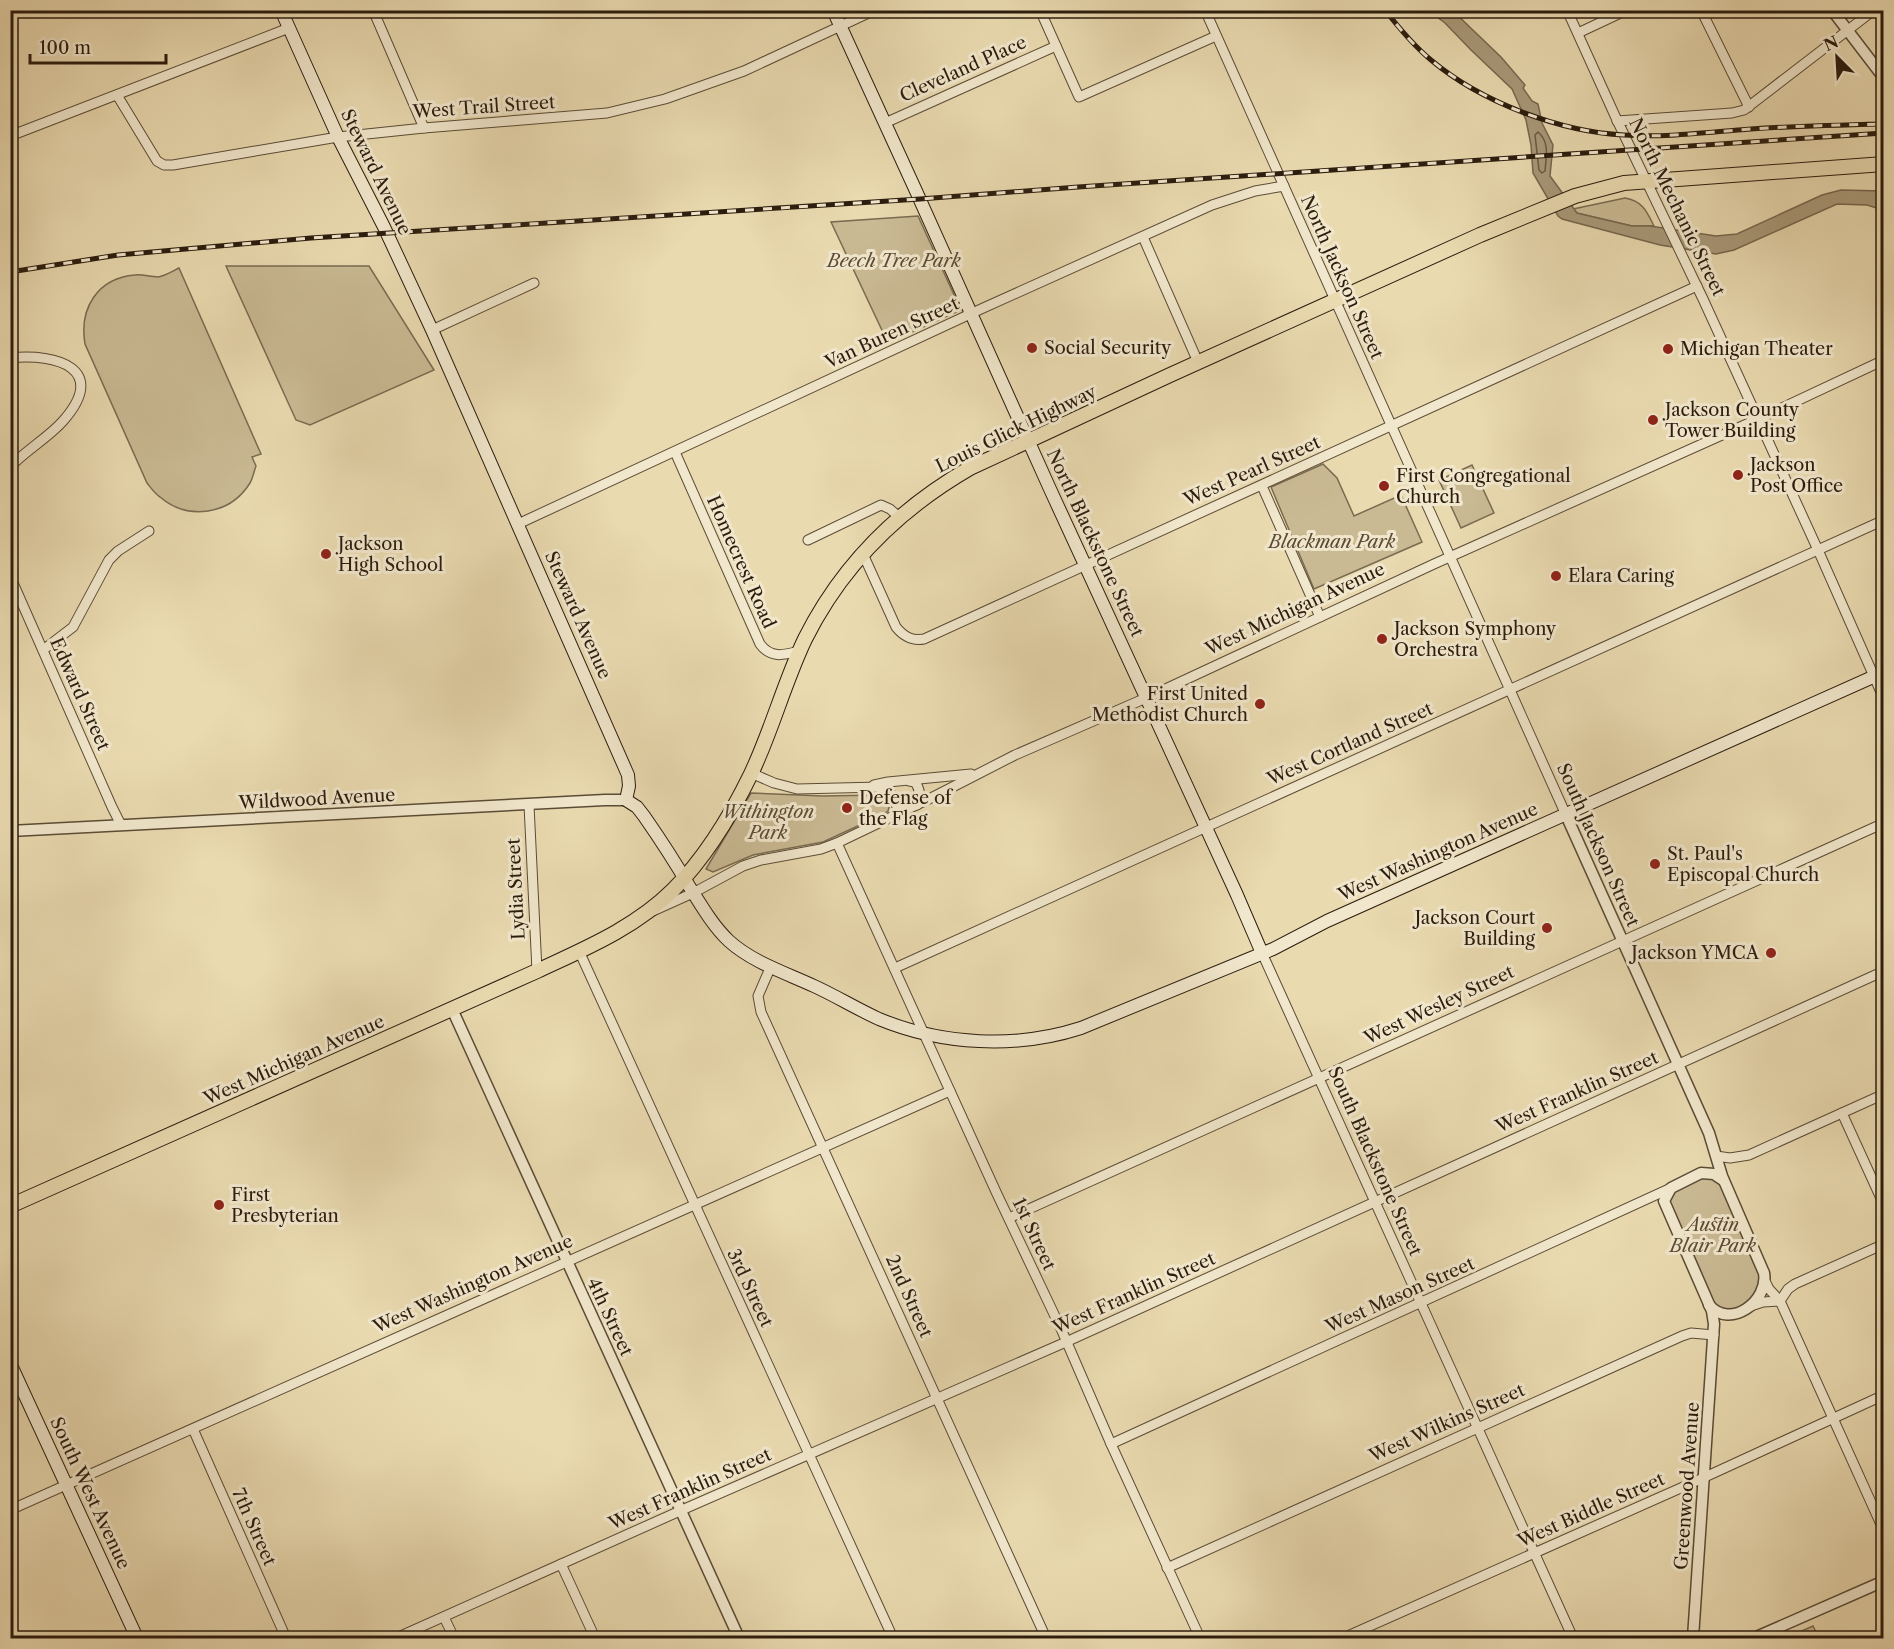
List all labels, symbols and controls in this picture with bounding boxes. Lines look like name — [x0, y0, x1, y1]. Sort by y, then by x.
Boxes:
scale bar — [30, 27, 166, 65]
north arrow — [1807, 27, 1867, 87]
street label: Cleveland Place — [896, 31, 1030, 107]
text: N — [1820, 31, 1841, 55]
text: 100 m — [39, 37, 91, 59]
street label: West Trail Street — [411, 91, 557, 123]
street label: Steward Avenue — [336, 106, 416, 238]
street label: North Mechanic Street — [1624, 114, 1730, 300]
street label: North Jackson Street — [1296, 192, 1388, 363]
park label: Beech Tree Park — [825, 250, 961, 272]
street label: Van Buren Street — [821, 292, 963, 374]
place label: Social Security — [1044, 337, 1172, 359]
place label: Michigan Theater — [1680, 338, 1833, 360]
marker: Social Security — [1025, 341, 1039, 355]
marker: Michigan Theater — [1661, 342, 1675, 356]
street label: Louis Glick Highway — [932, 380, 1101, 478]
place label: Jackson County Tower Building — [1662, 399, 1800, 442]
marker: Jackson County Tower Building — [1646, 413, 1660, 427]
street label: West Pearl Street — [1180, 431, 1324, 511]
street label: North Blackstone Street — [1042, 446, 1149, 641]
place label: Jackson Post Office — [1747, 454, 1843, 497]
place label: First Congregational Church — [1396, 465, 1571, 508]
marker: Jackson Post Office — [1731, 468, 1745, 482]
marker: First Congregational Church — [1377, 479, 1391, 493]
street label: Homecrest Road — [702, 492, 780, 632]
park label: Blackman Park — [1267, 531, 1396, 553]
place label: Jackson High School — [335, 533, 443, 576]
marker: Jackson High School — [319, 547, 333, 561]
street label: Steward Avenue — [540, 548, 616, 682]
street label: West Michigan Avenue — [1201, 558, 1388, 661]
place label: Elara Caring — [1568, 565, 1675, 587]
marker: Elara Caring — [1549, 569, 1563, 583]
place label: Jackson Symphony Orchestra — [1391, 618, 1557, 661]
marker: Jackson Symphony Orchestra — [1375, 632, 1389, 646]
street label: Edward Street — [45, 634, 115, 754]
place label: First United Methodist Church — [1092, 683, 1248, 726]
marker: First United Methodist Church — [1253, 697, 1267, 711]
street label: West Cortland Street — [1263, 697, 1437, 791]
street label: South Jackson Street — [1552, 760, 1644, 931]
street label: Wildwood Avenue — [237, 784, 396, 814]
place label: Defense of the Flag — [859, 787, 954, 830]
street label: West Washington Avenue — [1334, 798, 1541, 906]
park label: Withington Park — [722, 801, 814, 844]
marker: Defense of the Flag — [840, 801, 854, 815]
street label: Lydia Street — [502, 837, 530, 940]
place label: St. Paul's Episcopal Church — [1667, 843, 1819, 886]
marker: St. Paul's Episcopal Church — [1648, 857, 1662, 871]
place label: Jackson Court Building — [1412, 907, 1536, 950]
marker: Jackson Court Building — [1540, 921, 1554, 935]
place label: Jackson YMCA — [1628, 942, 1760, 964]
marker: Jackson YMCA — [1764, 946, 1778, 960]
street label: West Wesley Street — [1360, 960, 1518, 1050]
street label: West Michigan Avenue — [199, 1010, 388, 1110]
street label: West Franklin Street — [1492, 1046, 1662, 1138]
street label: South Blackstone Street — [1323, 1063, 1427, 1260]
place label: First Presbyterian — [231, 1184, 339, 1227]
street label: 1st Street — [1008, 1194, 1061, 1274]
marker: First Presbyterian — [212, 1198, 226, 1212]
park label: Austin Blair Park — [1668, 1214, 1757, 1257]
street label: West Washington Avenue — [369, 1230, 576, 1338]
street label: 3rd Street — [722, 1245, 778, 1331]
street label: West Franklin Street — [1049, 1247, 1219, 1339]
street label: 2nd Street — [881, 1251, 937, 1341]
street label: West Mason Street — [1321, 1252, 1478, 1338]
street label: 4th Street — [582, 1274, 638, 1360]
street label: West Wilkins Street — [1365, 1379, 1529, 1468]
street label: Greenwood Avenue — [1670, 1401, 1704, 1571]
street label: South West Avenue — [45, 1414, 135, 1572]
street label: West Franklin Street — [605, 1443, 775, 1535]
street label: West Biddle Street — [1513, 1468, 1668, 1553]
street label: 7th Street — [227, 1485, 281, 1570]

